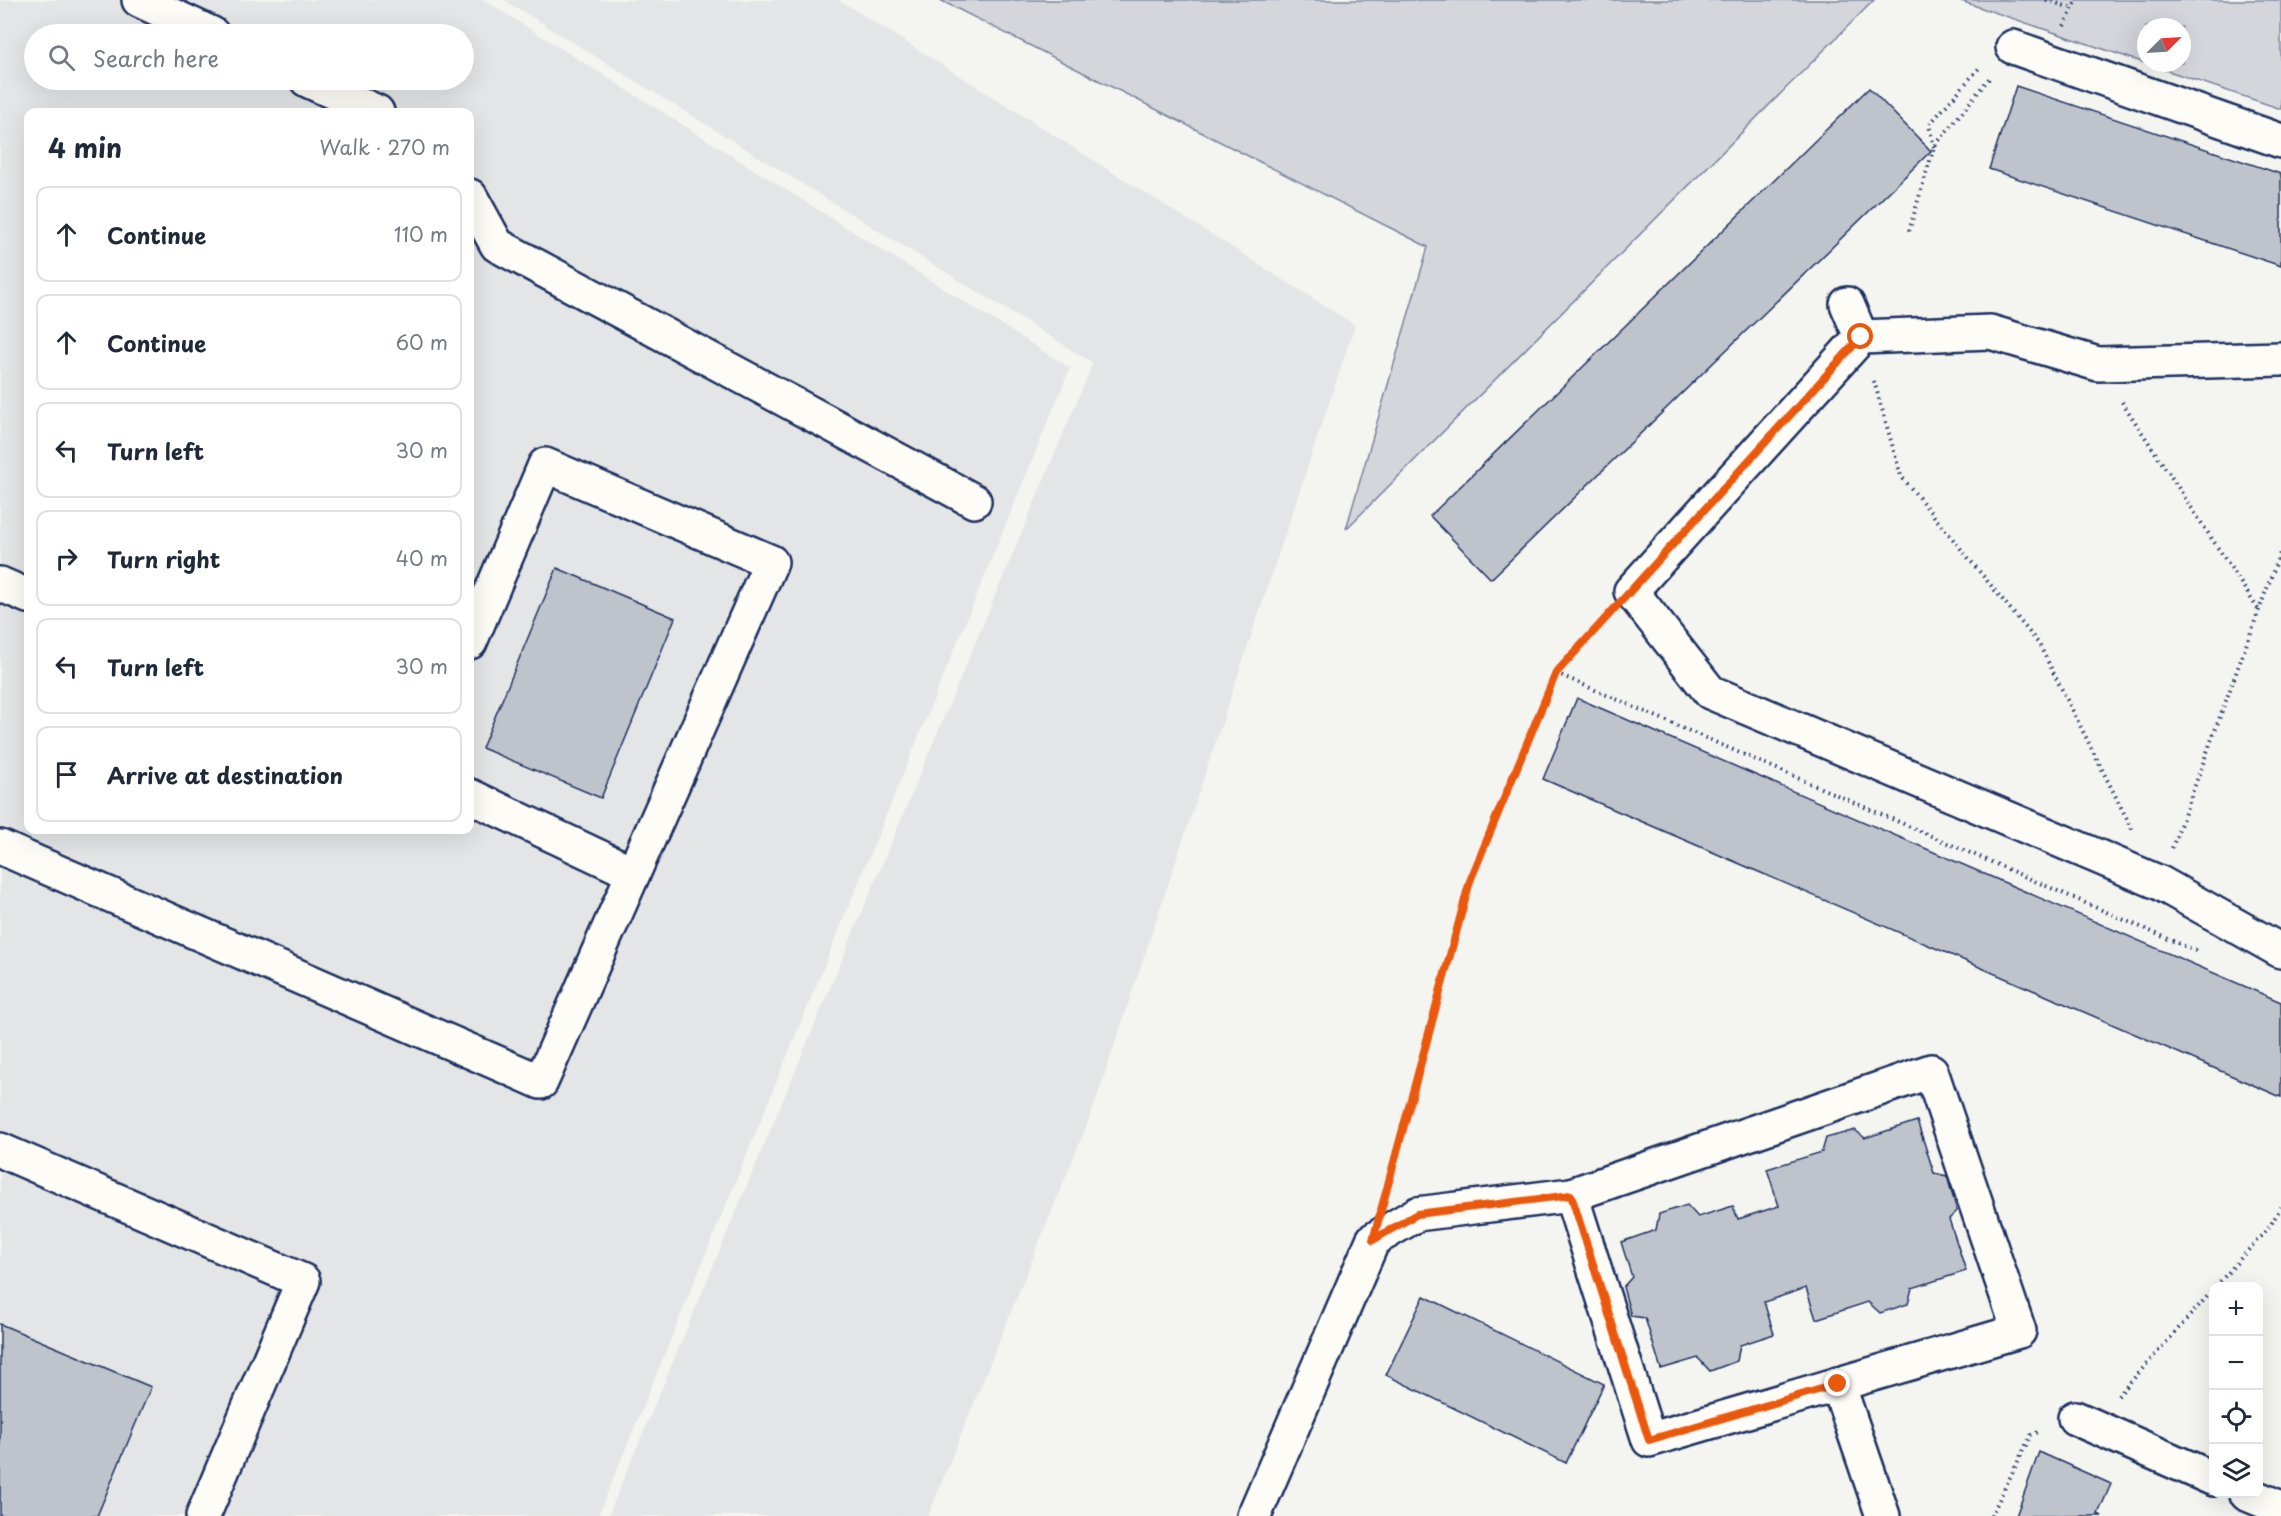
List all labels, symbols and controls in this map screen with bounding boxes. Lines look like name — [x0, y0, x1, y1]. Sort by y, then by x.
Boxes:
north arrow — [2137, 18, 2191, 72]
search box — [24, 24, 474, 90]
icon: search — [45, 41, 78, 74]
text: Search here — [93, 41, 219, 74]
text: 4 min — [48, 128, 122, 167]
text: Walk · 270 m — [319, 132, 450, 162]
icon: ahead — [50, 218, 83, 251]
text: Continue — [107, 218, 206, 251]
text: 110 m — [394, 219, 448, 249]
route start — [1847, 323, 1873, 349]
icon: ahead — [50, 326, 83, 359]
text: Continue — [107, 326, 206, 359]
text: 60 m — [396, 327, 448, 357]
icon: left — [50, 434, 83, 467]
text: Turn left — [107, 434, 204, 467]
text: 30 m — [395, 435, 448, 465]
icon: right — [50, 542, 83, 575]
text: Turn right — [107, 542, 220, 575]
text: 40 m — [396, 543, 448, 573]
icon: left — [50, 650, 83, 683]
text: Turn left — [107, 650, 204, 683]
text: 30 m — [395, 651, 448, 681]
icon: arrive — [50, 758, 83, 791]
text: Arrive at destination — [107, 758, 343, 791]
map controls — [2209, 1282, 2263, 1498]
button: + — [2209, 1282, 2263, 1336]
button: − — [2209, 1336, 2263, 1390]
route end — [1824, 1370, 1850, 1396]
button: locate — [2209, 1390, 2263, 1444]
button: layers — [2209, 1444, 2263, 1498]

